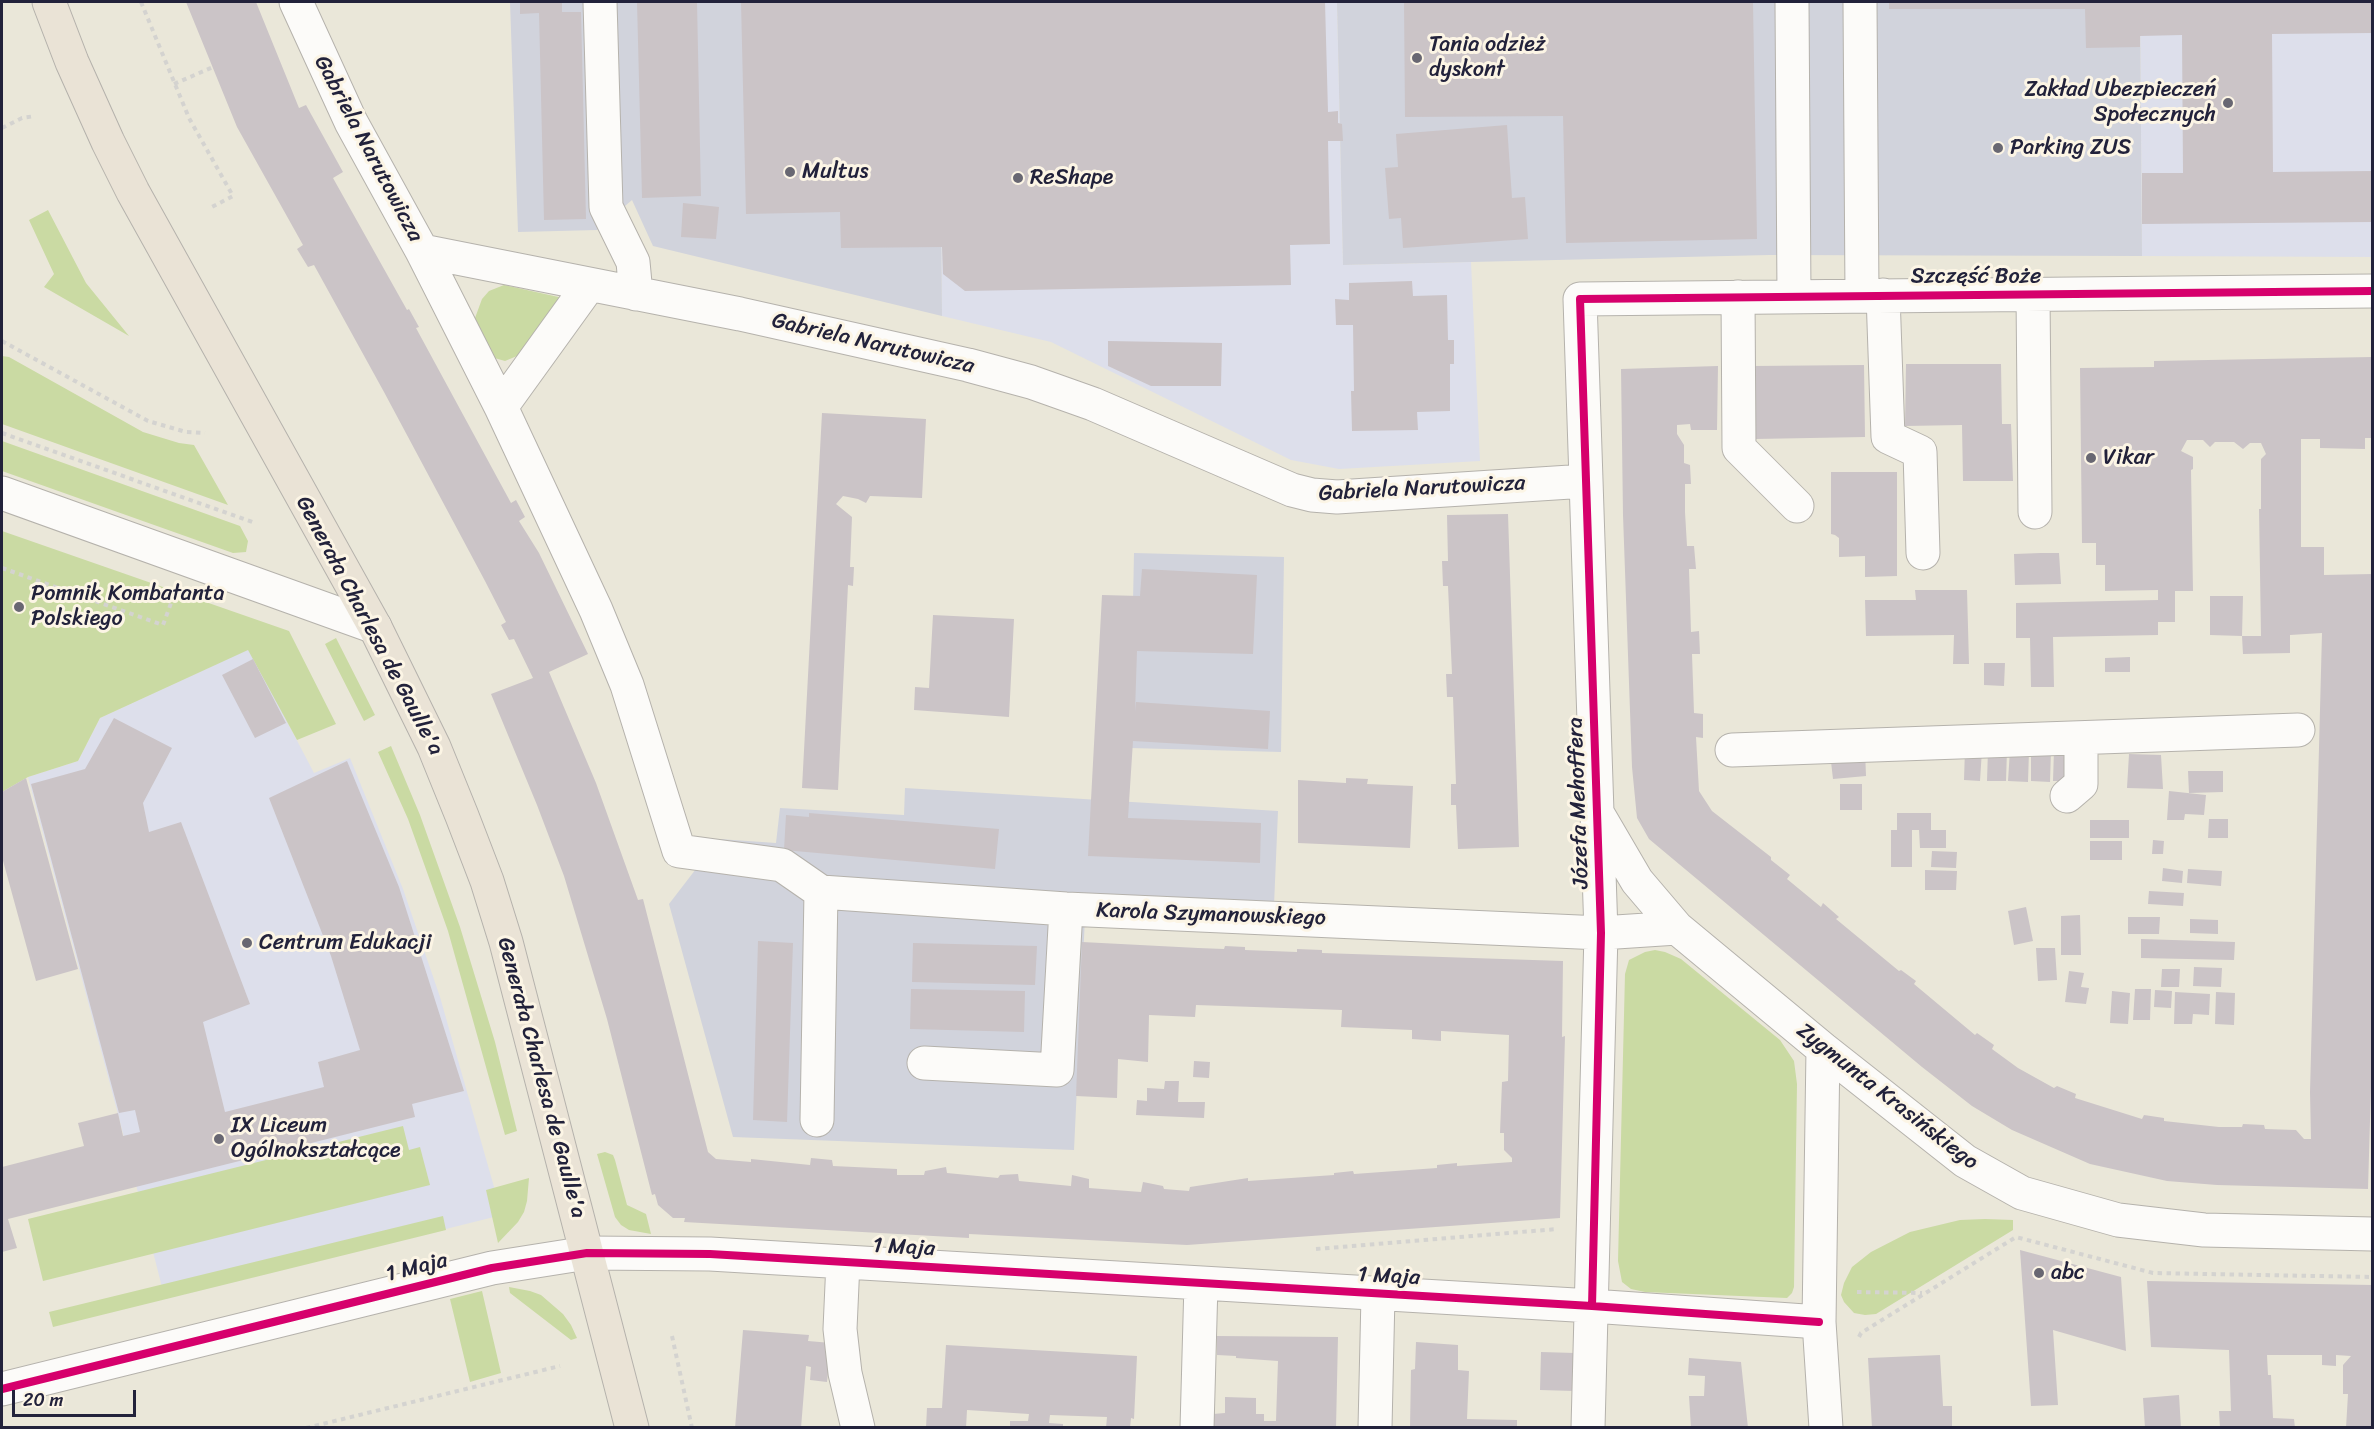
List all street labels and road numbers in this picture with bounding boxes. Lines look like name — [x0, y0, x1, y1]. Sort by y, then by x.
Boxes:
street label: Gabriela Narutowicza — [308, 51, 428, 247]
street label: Szczęść Boże — [1911, 264, 2041, 290]
street label: Gabriela Narutowicza — [769, 308, 977, 380]
street label: Gabriela Narutowicza — [1318, 470, 1526, 508]
street label: Generała Charlesa de Gaulle'a — [289, 492, 449, 760]
street label: Józefa Mehoffera — [1563, 717, 1595, 889]
street label: Karola Szymanowskiego — [1096, 898, 1326, 932]
street label: Generała Charlesa de Gaulle'a — [491, 935, 591, 1221]
street label: Zygmunta Krasińskiego — [1791, 1018, 1983, 1176]
street label: 1 Maja — [872, 1233, 936, 1263]
street label: 1 Maja — [384, 1248, 450, 1288]
street label: 1 Maja — [1357, 1262, 1421, 1292]

